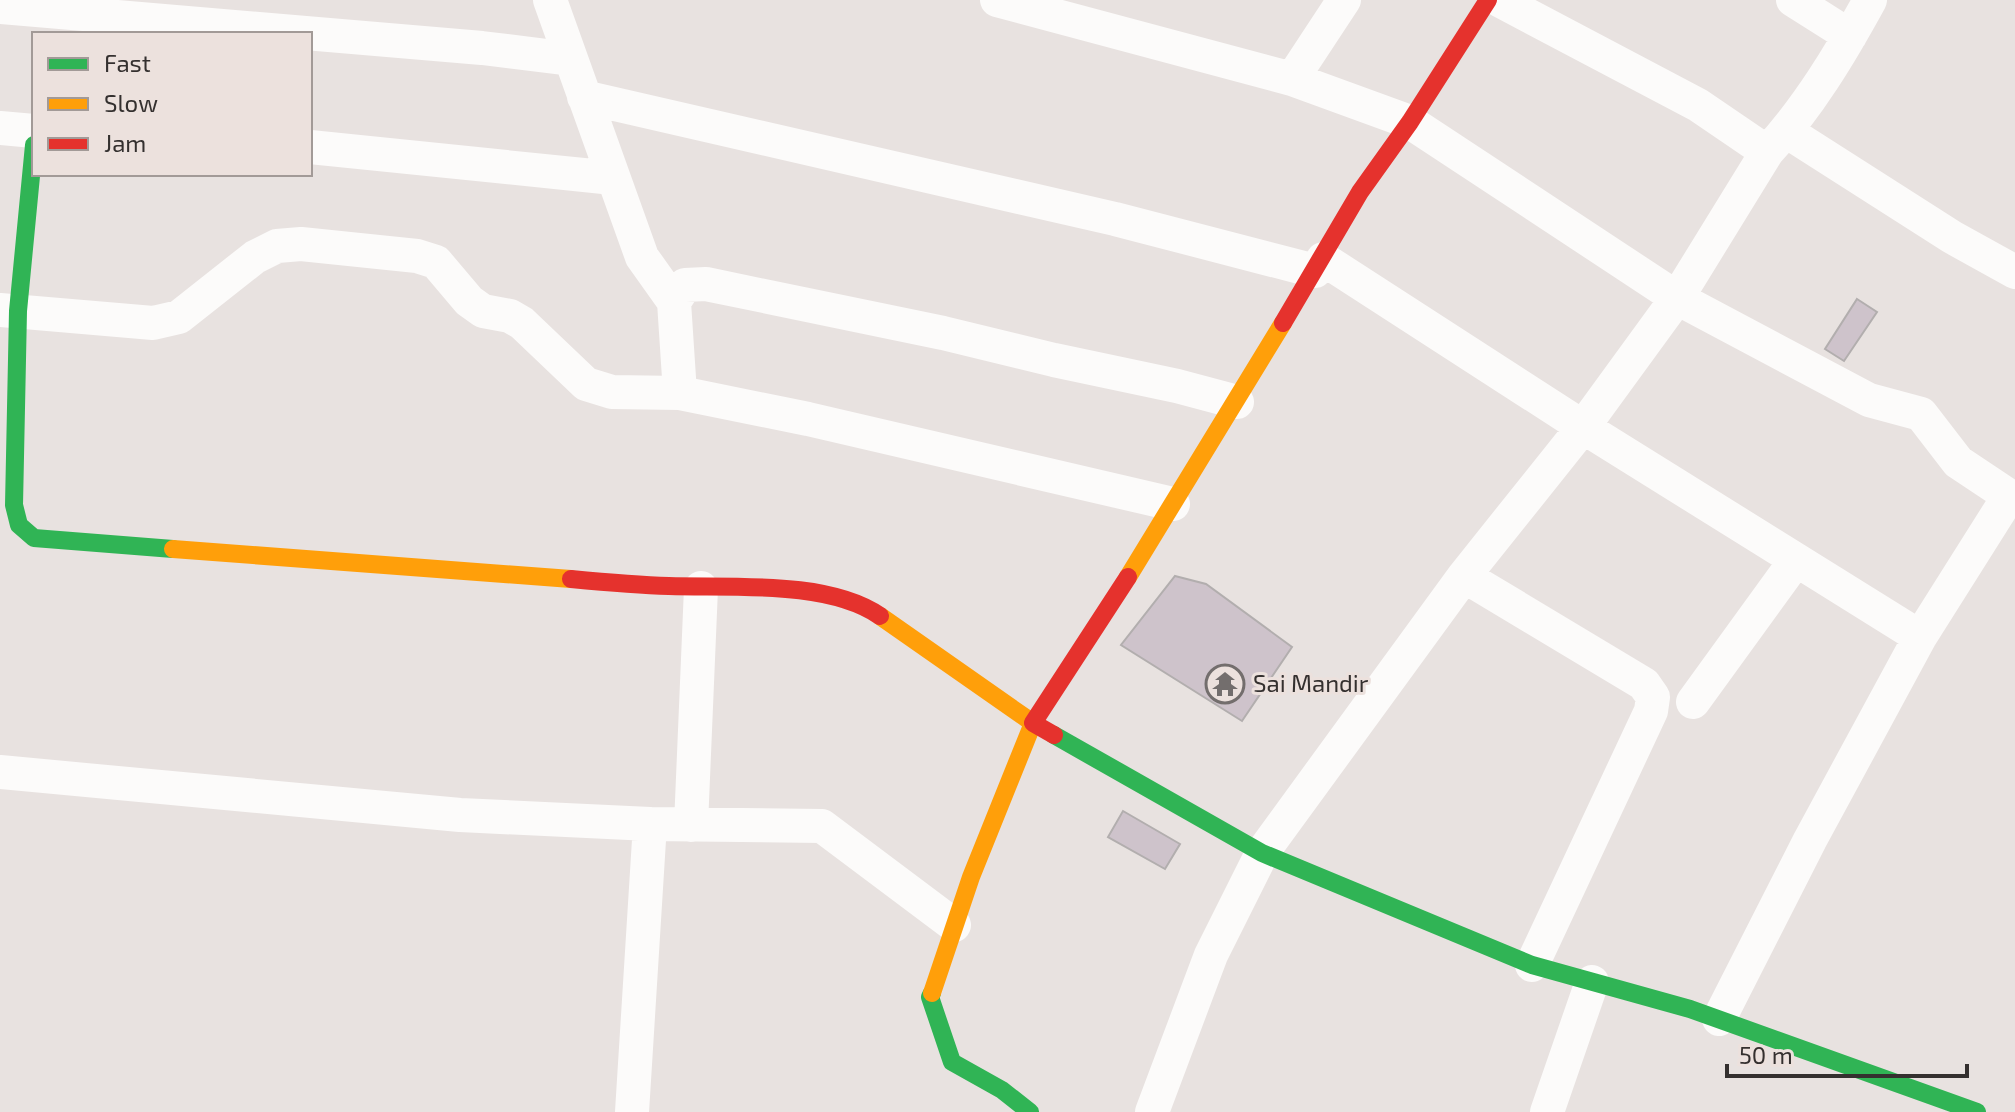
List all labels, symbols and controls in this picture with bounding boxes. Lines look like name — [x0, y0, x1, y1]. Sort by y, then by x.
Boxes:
legend — [32, 32, 312, 176]
text: Fast — [104, 48, 151, 77]
text: Slow — [104, 88, 158, 117]
text: Jam — [104, 128, 146, 157]
temple icon: Sai Mandir — [1204, 663, 1246, 705]
place label: Sai Mandir — [1253, 668, 1369, 697]
scale bar — [1727, 1028, 1967, 1078]
text: 50 m — [1739, 1040, 1793, 1069]

